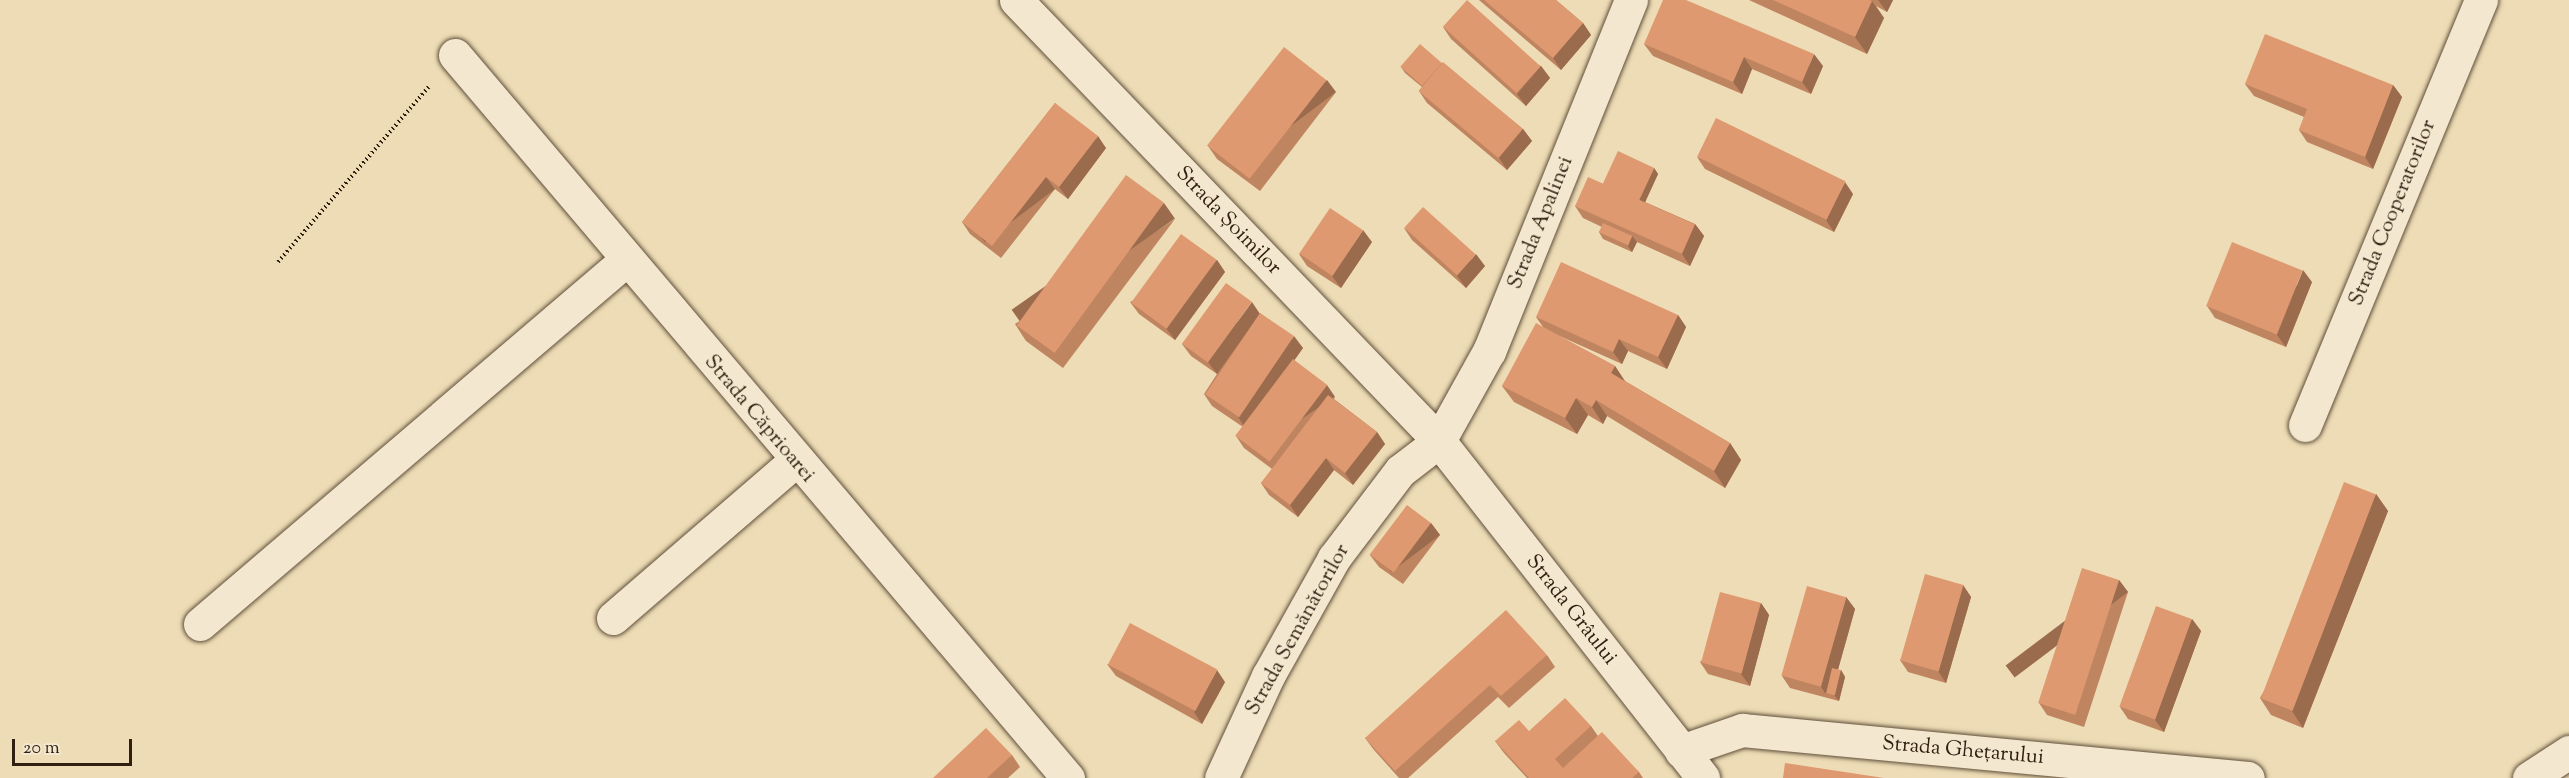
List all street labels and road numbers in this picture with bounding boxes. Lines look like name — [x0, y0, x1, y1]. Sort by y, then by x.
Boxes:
street label: Strada Cooperatorilor — [2344, 116, 2442, 310]
street label: Strada Apalinei — [1503, 153, 1579, 293]
street label: Strada Șoimilor — [1170, 161, 1286, 281]
street label: Strada Căprioarei — [698, 350, 820, 488]
street label: Strada Semănătorilor — [1241, 540, 1355, 720]
street label: Strada Grâului — [1520, 550, 1622, 670]
street label: Strada Ghețarului — [1881, 731, 2045, 771]

